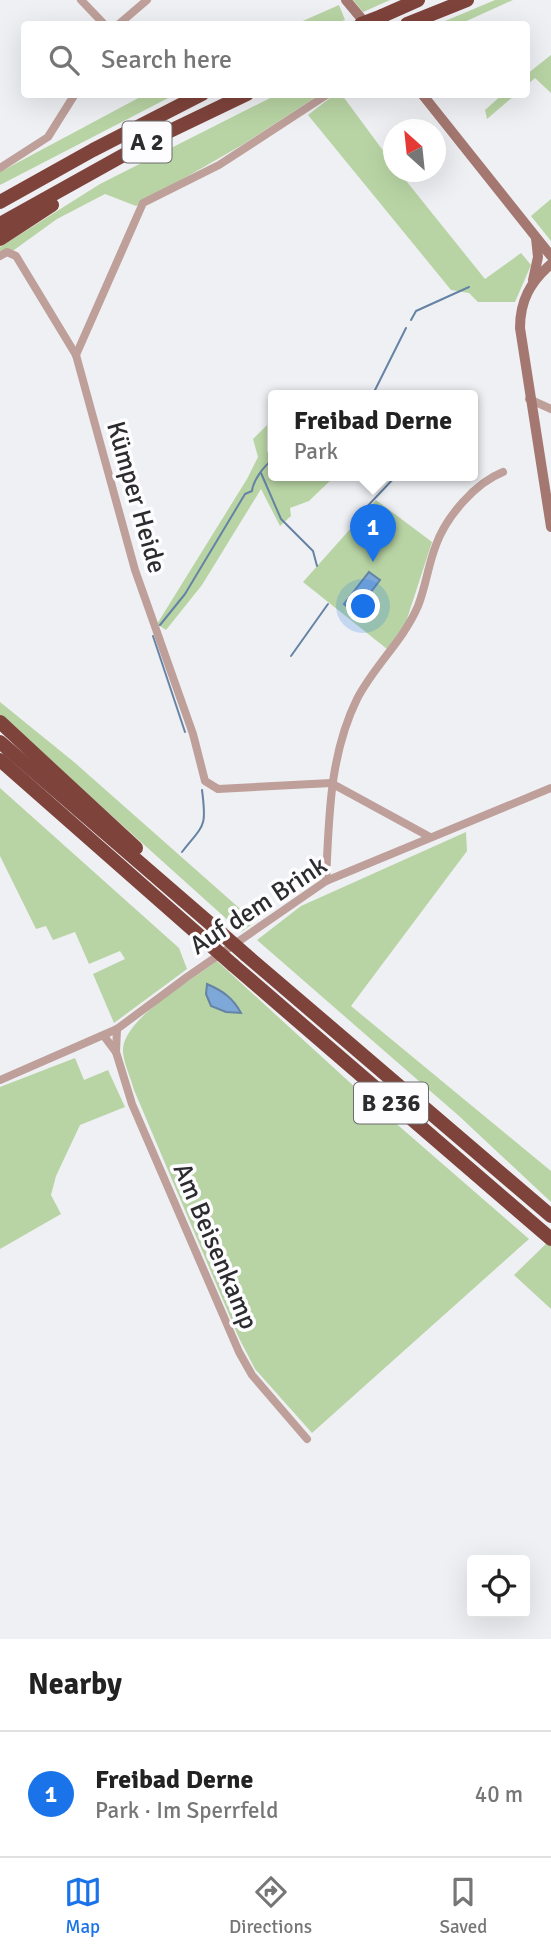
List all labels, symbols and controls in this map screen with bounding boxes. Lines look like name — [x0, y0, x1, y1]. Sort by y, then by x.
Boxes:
search box — [21, 21, 530, 98]
icon: search — [45, 41, 83, 79]
text: Search here — [101, 44, 232, 76]
north arrow — [383, 119, 446, 182]
road number: A 2 — [122, 122, 172, 162]
popup — [268, 390, 478, 481]
text: Freibad Derne — [294, 405, 452, 437]
street label: Kümper Heide — [99, 418, 173, 577]
text: Park — [294, 437, 338, 466]
pin: 1 — [350, 504, 396, 562]
your location — [346, 589, 380, 623]
street label: Auf dem Brink — [184, 850, 333, 962]
road number: B 236 — [354, 1083, 428, 1124]
street label: Am Beisenkamp — [166, 1158, 264, 1334]
map controls — [467, 1555, 530, 1618]
button: locate — [467, 1555, 530, 1618]
text: Nearby — [28, 1666, 122, 1703]
text: Freibad Derne — [95, 1764, 253, 1796]
text: 1 — [45, 1780, 57, 1809]
text: 40 m — [475, 1780, 523, 1809]
text: Park · Im Sperrfeld — [95, 1796, 278, 1825]
tab: Map — [64, 1873, 102, 1939]
tab: Directions — [229, 1873, 312, 1939]
tab: Saved — [439, 1873, 487, 1939]

